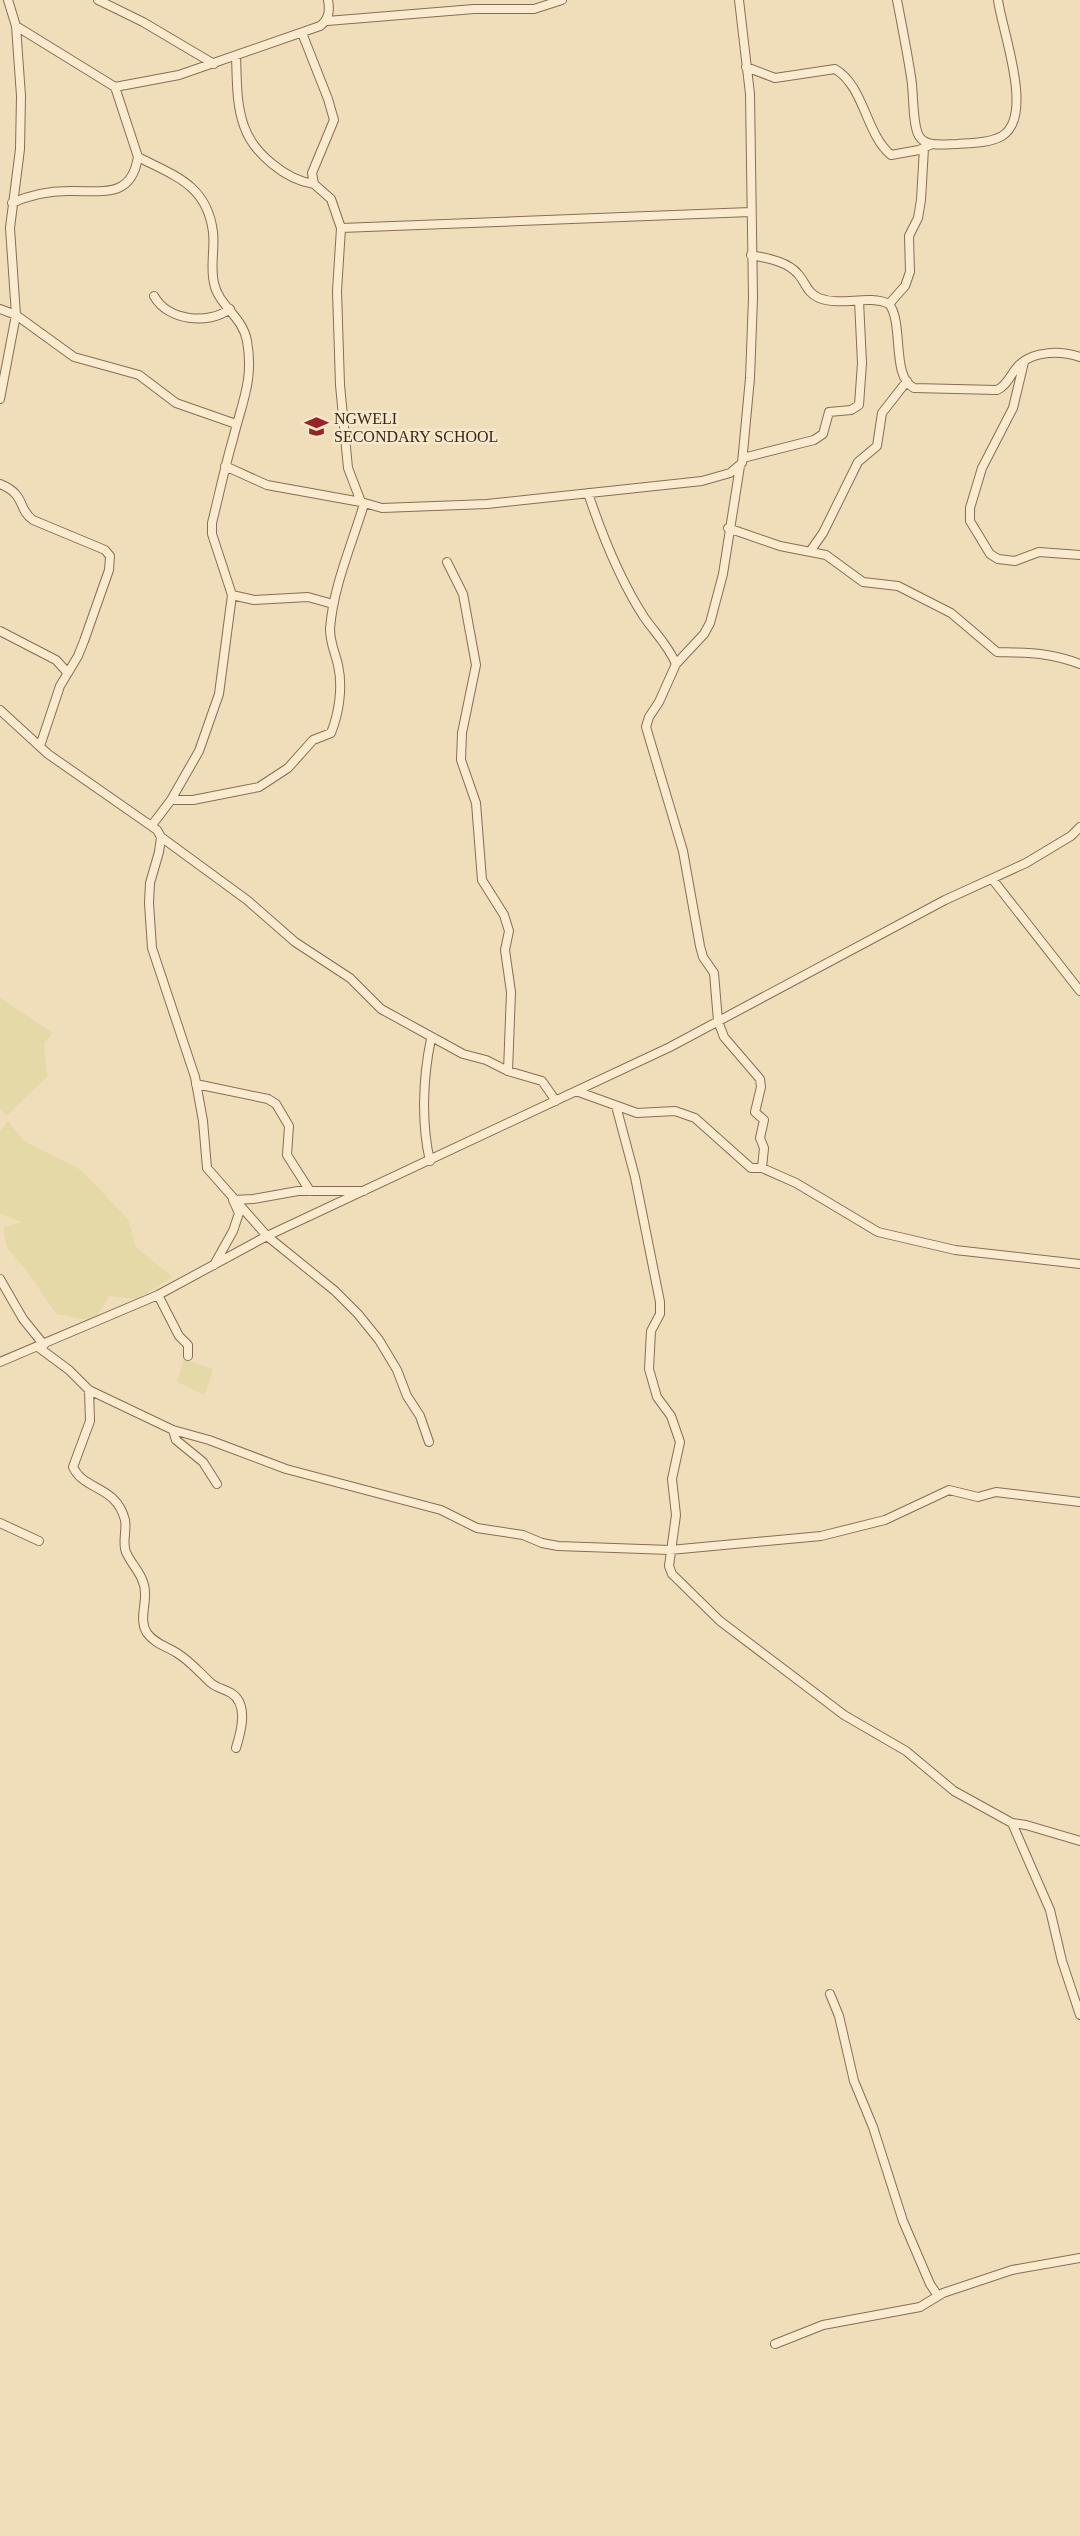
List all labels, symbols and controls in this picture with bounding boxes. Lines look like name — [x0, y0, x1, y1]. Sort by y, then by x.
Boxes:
place label: NGWELI SECONDARY SCHOOL — [334, 410, 498, 445]
school or university icon: NGWELI SECONDARY SCHOOL — [303, 414, 329, 440]

